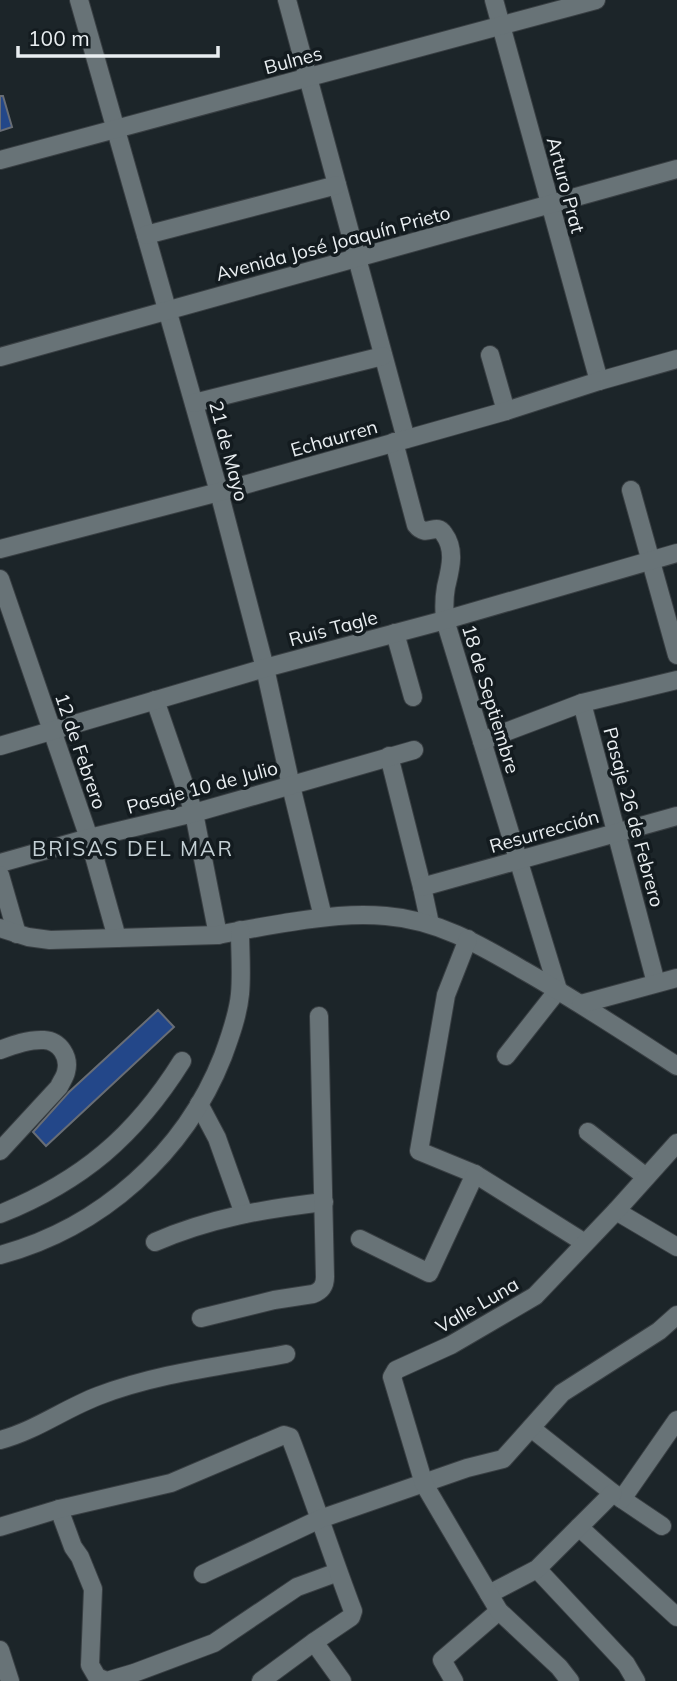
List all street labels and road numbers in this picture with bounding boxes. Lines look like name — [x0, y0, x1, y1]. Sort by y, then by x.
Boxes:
street label: Bulnes — [261, 41, 325, 79]
street label: Arturo Prat — [542, 134, 590, 236]
street label: Avenida José Joaquín Prieto — [213, 200, 453, 286]
street label: 21 de Mayo — [204, 398, 254, 504]
street label: Echaurren — [288, 414, 380, 462]
street label: Ruis Tagle — [286, 605, 380, 651]
street label: 18 de Septiembre — [457, 622, 525, 776]
street label: 12 de Febrero — [50, 690, 112, 812]
street label: Pasaje 26 de Febrero — [598, 724, 670, 910]
street label: Pasaje 10 de Julio — [124, 755, 280, 819]
street label: Resurrección — [486, 804, 602, 858]
street label: Valle Luna — [431, 1272, 523, 1338]

